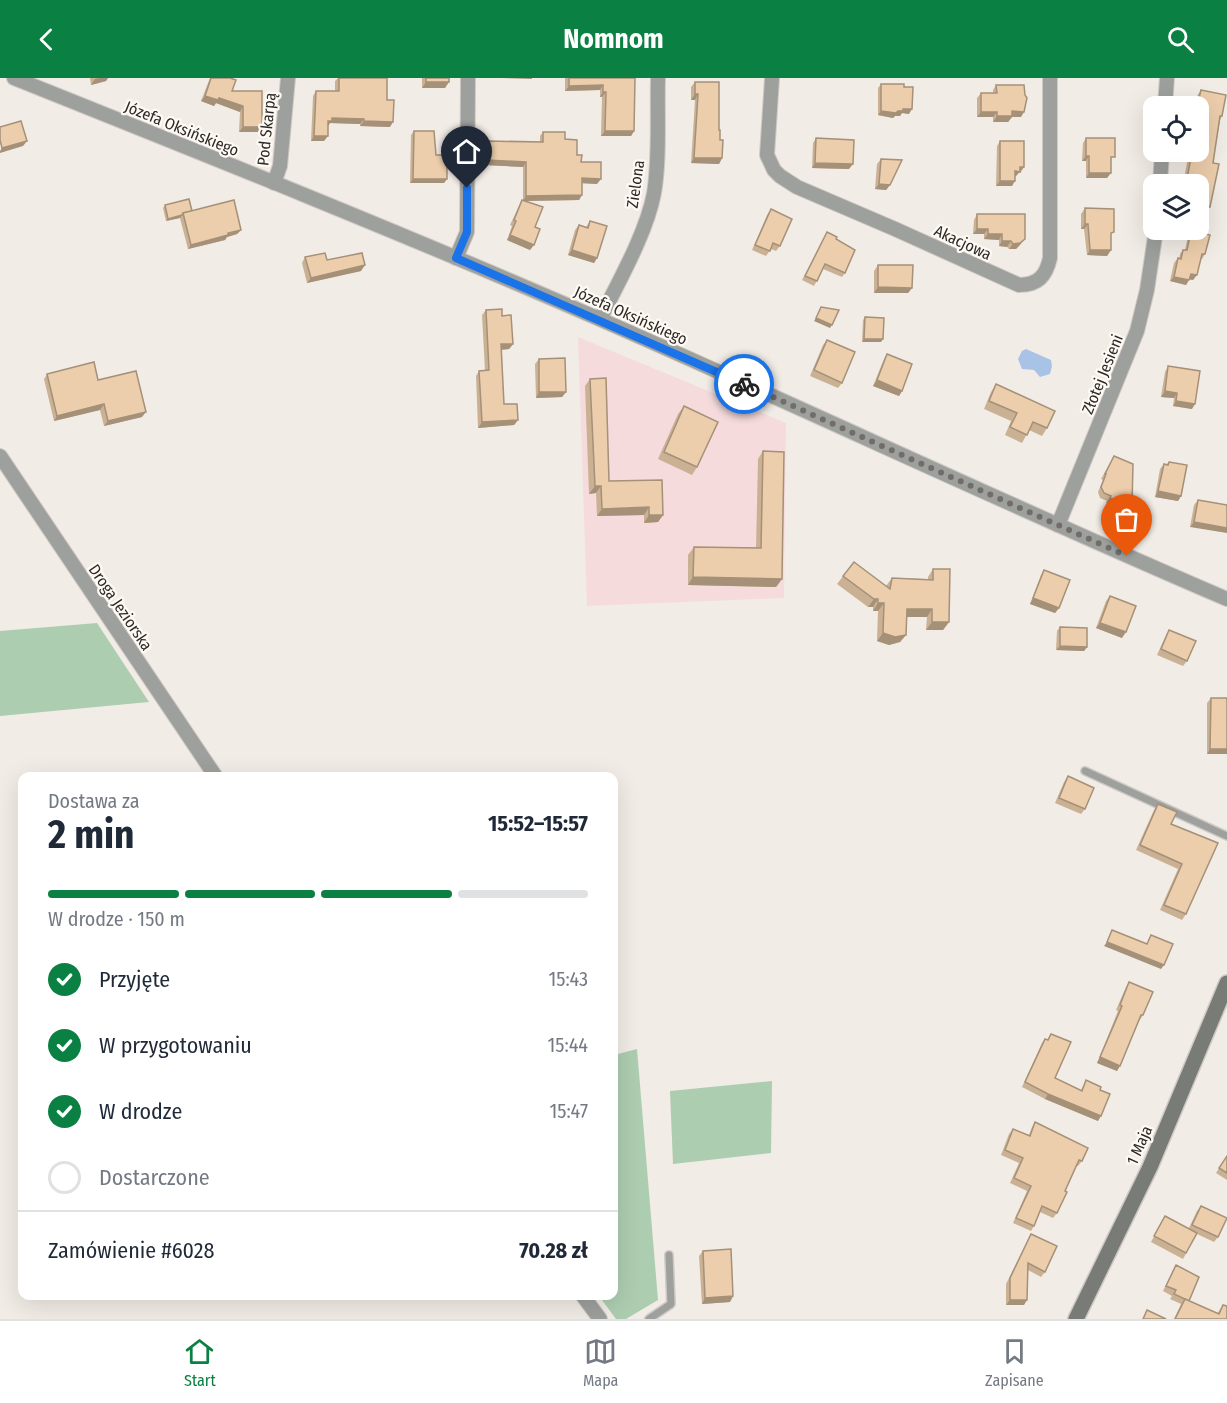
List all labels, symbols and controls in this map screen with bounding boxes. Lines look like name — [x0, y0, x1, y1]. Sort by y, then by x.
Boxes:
icon: back — [30, 23, 63, 56]
text: Nomnom — [563, 23, 664, 55]
icon: search — [1164, 23, 1197, 56]
street label: Pod Skarpą — [253, 91, 281, 167]
map controls — [1143, 96, 1209, 240]
button: locate — [1143, 96, 1209, 162]
street label: Józefa Oksińskiego — [122, 97, 242, 160]
pin — [441, 126, 492, 188]
icon: home — [450, 135, 483, 168]
street label: Zielona — [623, 159, 648, 209]
button: layers — [1143, 174, 1209, 240]
street label: Akacjowa — [931, 221, 995, 264]
street label: Józefa Oksińskiego — [571, 282, 690, 349]
street label: Złotej Jesieni — [1078, 332, 1127, 417]
courier — [714, 354, 774, 414]
icon: bike — [728, 368, 761, 401]
pin — [1101, 494, 1152, 556]
icon: bag — [1110, 503, 1143, 536]
street label: Droga Jeziorska — [85, 561, 156, 654]
text: Dostawa za — [48, 789, 140, 813]
text: 15:52–15:57 — [488, 810, 588, 837]
text: 2 min — [48, 812, 134, 858]
text: W drodze · 150 m — [48, 907, 185, 931]
icon: check — [48, 963, 81, 996]
text: Przyjęte — [99, 966, 170, 993]
text: 15:43 — [548, 967, 588, 991]
icon: check — [48, 1029, 81, 1062]
text: W przygotowaniu — [99, 1032, 252, 1059]
text: 15:44 — [548, 1033, 588, 1057]
icon: check — [48, 1095, 81, 1128]
text: W drodze — [99, 1098, 182, 1125]
text: 15:47 — [549, 1099, 588, 1123]
street label: 1 Maja — [1122, 1123, 1157, 1168]
text: Dostarczone — [99, 1164, 210, 1191]
text: Zamówienie #6028 — [48, 1237, 215, 1264]
text: 70.28 zł — [519, 1237, 588, 1264]
tab: Start — [183, 1335, 216, 1390]
tab: Mapa — [583, 1335, 618, 1390]
tab: Zapisane — [985, 1335, 1044, 1390]

